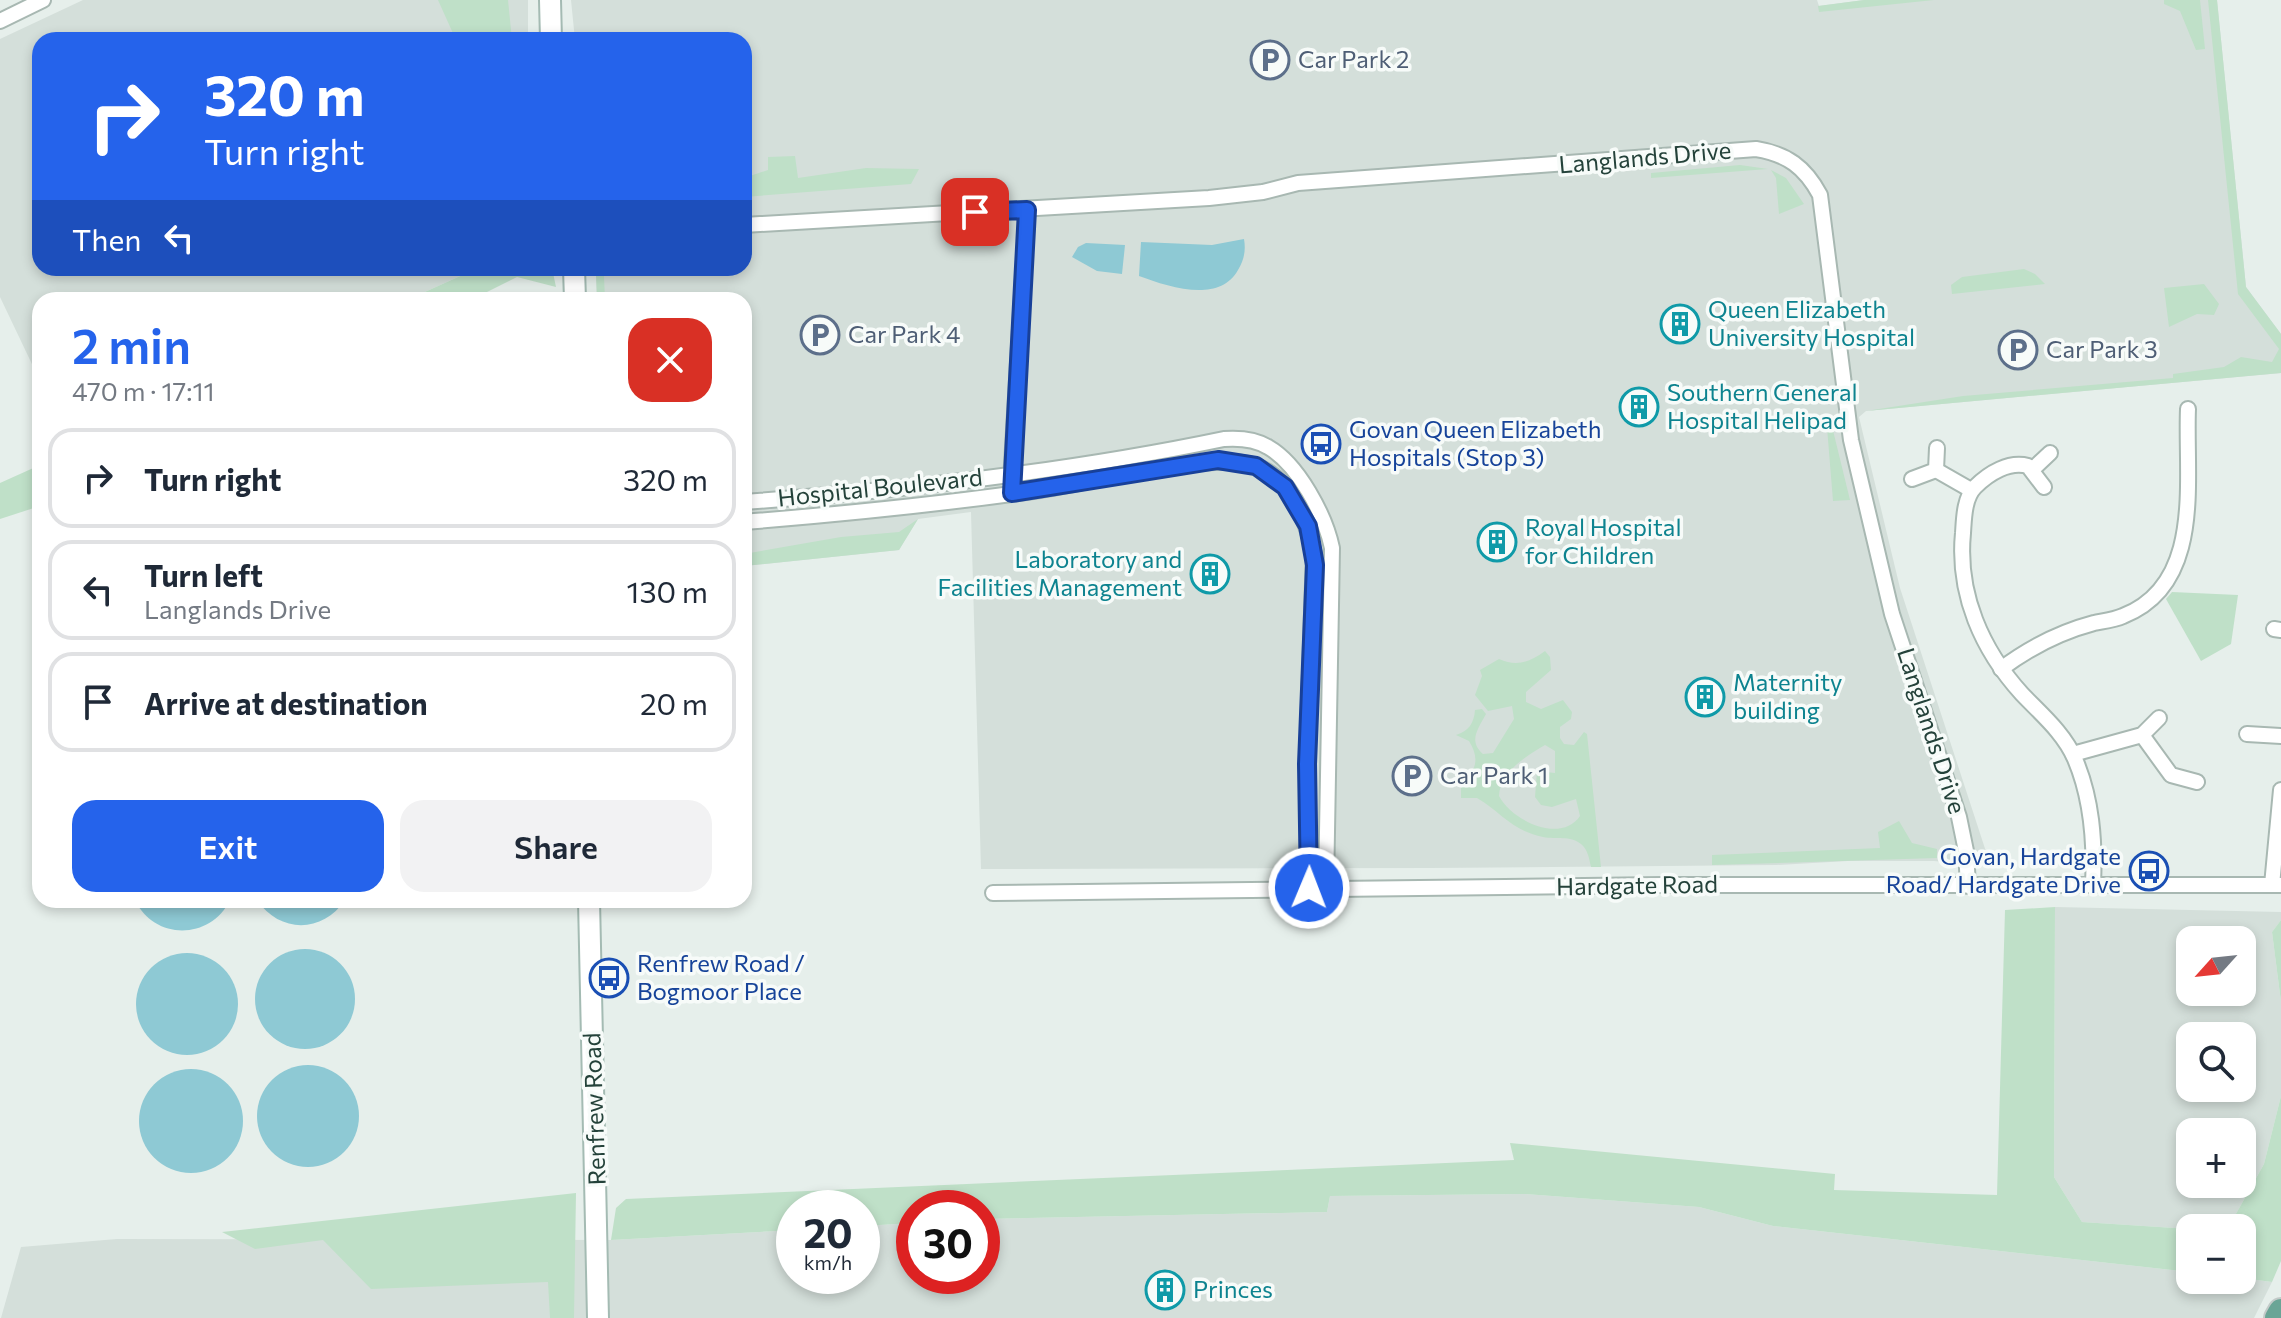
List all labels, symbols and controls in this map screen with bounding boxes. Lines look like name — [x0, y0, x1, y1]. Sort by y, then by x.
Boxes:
parking icon: Car Park 2 — [1249, 39, 1291, 81]
place label: Car Park 2 — [1298, 44, 1409, 73]
text: 320 m — [204, 59, 365, 128]
icon: right — [72, 64, 176, 168]
text: Turn right — [204, 128, 365, 172]
street label: Langlands Drive — [1558, 135, 1732, 178]
pin — [941, 178, 1009, 246]
icon: arrive — [953, 190, 997, 234]
icon: left — [157, 216, 201, 260]
text: Then — [72, 220, 141, 257]
place label: Queen Elizabeth University Hospital — [1708, 294, 1915, 351]
building icon: Queen Elizabeth University Hospital — [1659, 303, 1701, 345]
parking icon: Car Park 4 — [799, 314, 841, 356]
text: 2 min — [72, 315, 191, 374]
button: close — [628, 318, 712, 402]
place label: Car Park 4 — [848, 319, 960, 348]
parking icon: Car Park 3 — [1997, 329, 2039, 371]
place label: Car Park 3 — [2046, 334, 2158, 363]
text: 470 m · 17:11 — [72, 375, 215, 406]
place label: Southern General Hospital Helipad — [1667, 377, 1858, 434]
building icon: Southern General Hospital Helipad — [1618, 386, 1660, 428]
place label: Govan Queen Elizabeth Hospitals (Stop 3) — [1349, 414, 1601, 471]
bus stop icon: Govan Queen Elizabeth Hospitals (Stop 3) — [1300, 423, 1342, 465]
icon: right — [76, 456, 120, 500]
text: Turn right — [144, 460, 281, 497]
text: 320 m — [623, 460, 708, 497]
street label: Hospital Boulevard — [776, 461, 984, 512]
place label: Royal Hospital for Children — [1525, 512, 1682, 569]
building icon: Royal Hospital for Children — [1476, 521, 1518, 563]
place label: Laboratory and Facilities Management — [937, 544, 1182, 601]
building icon: Laboratory and Facilities Management — [1189, 553, 1231, 595]
text: Turn left — [144, 556, 263, 593]
icon: left — [76, 568, 120, 612]
text: 130 m — [627, 572, 708, 609]
text: Langlands Drive — [144, 593, 331, 624]
street label: Langlands Drive — [1892, 644, 1973, 817]
place label: Maternity building — [1733, 667, 1842, 724]
building icon: Maternity building — [1684, 676, 1726, 718]
icon: arrive — [76, 680, 120, 724]
text: Arrive at destination — [144, 684, 428, 721]
text: 20 m — [640, 684, 708, 721]
parking icon: Car Park 1 — [1391, 755, 1433, 797]
place label: Car Park 1 — [1440, 760, 1548, 789]
button: Exit — [72, 800, 384, 892]
button: Share — [400, 800, 712, 892]
place label: Govan, Hardgate Road/ Hardgate Drive — [1886, 841, 2121, 898]
position arrow — [1267, 846, 1351, 930]
bus stop icon: Govan, Hardgate Road/ Hardgate Drive — [2128, 850, 2170, 892]
street label: Hardgate Road — [1556, 869, 1718, 900]
north arrow — [2176, 926, 2256, 1006]
map controls — [2176, 926, 2256, 1294]
place label: Renfrew Road / Bogmoor Place — [637, 948, 805, 1005]
bus stop icon: Renfrew Road / Bogmoor Place — [588, 957, 630, 999]
button: search — [2176, 1022, 2256, 1102]
street label: Renfrew Road — [576, 1032, 611, 1186]
button: + — [2176, 1118, 2256, 1198]
speed limit sign: 30 — [896, 1190, 1000, 1294]
text: 20 — [803, 1207, 853, 1256]
button: − — [2176, 1214, 2256, 1294]
text: km/h — [804, 1250, 852, 1274]
building icon: Princes — [1144, 1269, 1186, 1311]
place label: Princes — [1193, 1274, 1273, 1303]

